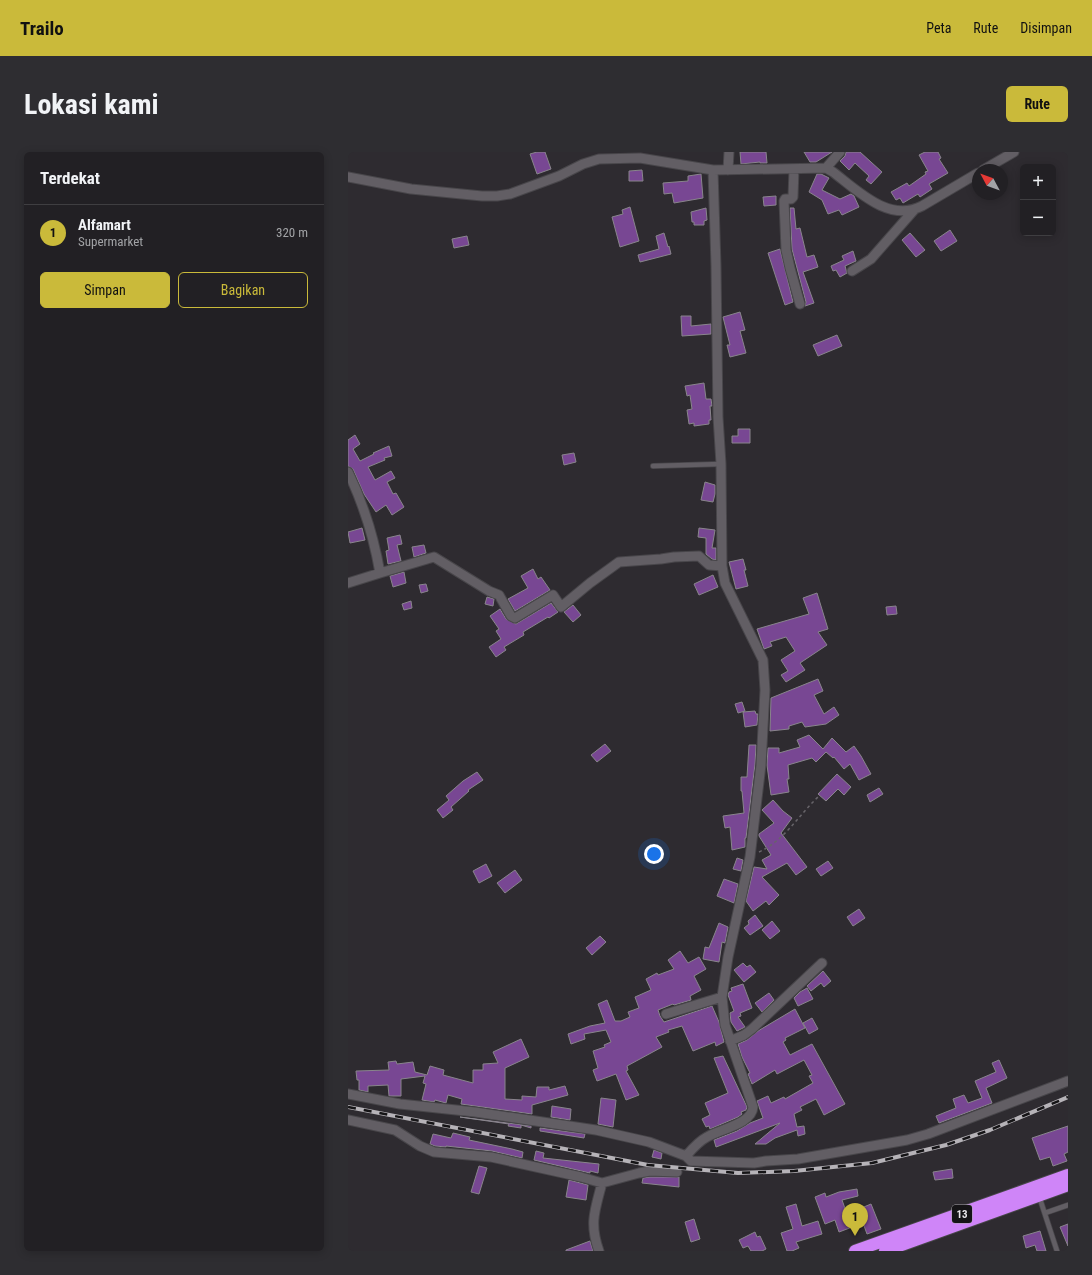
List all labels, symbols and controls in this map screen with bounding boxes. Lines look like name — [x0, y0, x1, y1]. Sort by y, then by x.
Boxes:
text: Trailo — [20, 17, 64, 40]
text: Peta — [926, 20, 951, 36]
text: Rute — [973, 20, 998, 36]
text: Disimpan — [1020, 20, 1072, 36]
button: Rute — [1006, 86, 1068, 122]
text: Lokasi kami — [24, 88, 159, 121]
north arrow — [972, 164, 1008, 200]
map controls — [1020, 164, 1056, 236]
button: + — [1020, 164, 1056, 200]
text: Terdekat — [40, 168, 100, 188]
button: − — [1020, 200, 1056, 236]
text: Alfamart — [78, 216, 131, 234]
text: 1 — [50, 225, 56, 240]
text: 320 m — [276, 225, 308, 240]
text: Supermarket — [78, 234, 143, 249]
button: Simpan — [40, 272, 170, 308]
button: Bagikan — [178, 272, 308, 308]
your location — [644, 844, 664, 864]
pin: 1 — [842, 1203, 868, 1236]
road number: 13 — [952, 1205, 972, 1223]

